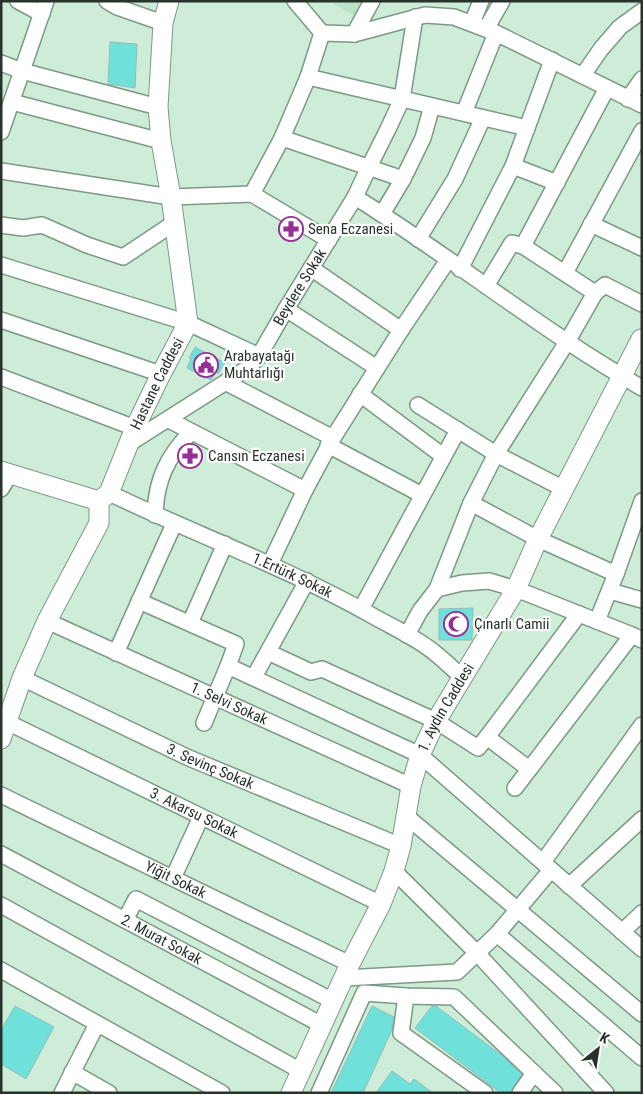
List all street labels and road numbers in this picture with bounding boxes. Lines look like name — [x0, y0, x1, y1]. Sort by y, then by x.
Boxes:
street label: Beydere Sokak — [269, 245, 330, 329]
street label: Hastane Caddesi — [127, 335, 188, 433]
street label: 1.Ertürk Sokak — [250, 549, 336, 602]
street label: 1. Aydın Caddesi — [414, 660, 478, 755]
street label: 1. Selvi Sokak — [188, 678, 271, 729]
street label: 3. Sevinç Sokak — [164, 740, 257, 793]
street label: 3. Akarsu Sokak — [147, 784, 241, 842]
street label: Yiğit Sokak — [142, 857, 209, 902]
street label: 2. Murat Sokak — [118, 911, 205, 969]

